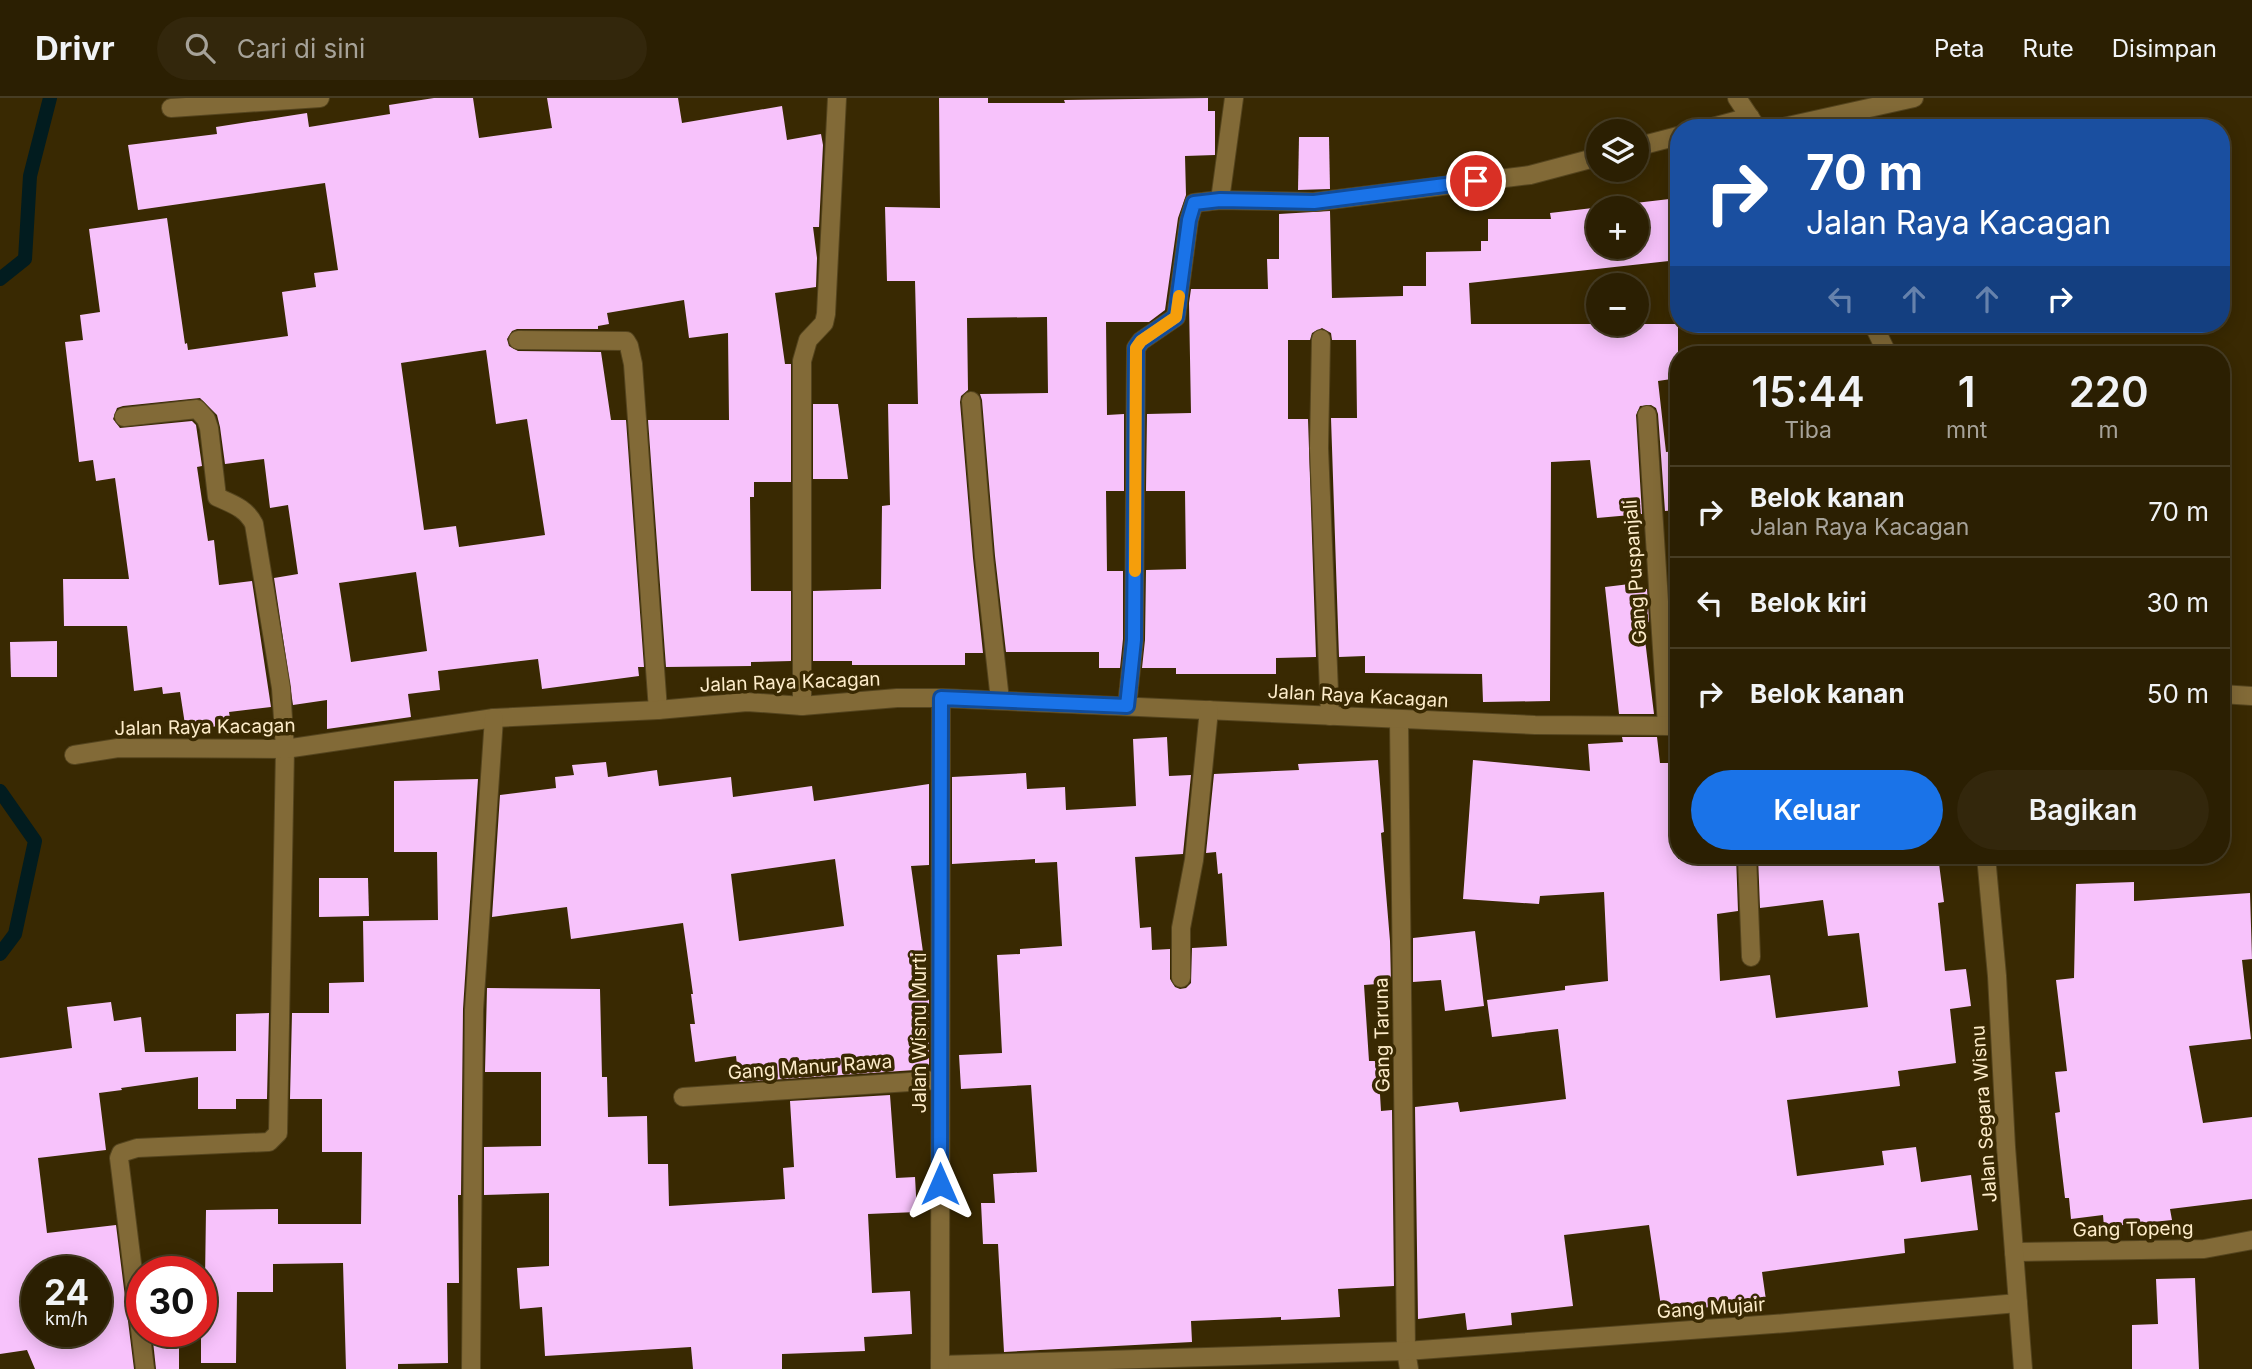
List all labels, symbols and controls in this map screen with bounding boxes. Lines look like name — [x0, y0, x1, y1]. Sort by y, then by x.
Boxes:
search box — [157, 17, 647, 80]
text: Drivr — [35, 28, 115, 68]
icon: search — [181, 29, 219, 67]
text: Cari di sini — [237, 33, 365, 64]
text: Peta — [1934, 34, 1985, 63]
text: Rute — [2023, 34, 2074, 63]
text: Disimpan — [2112, 34, 2217, 63]
map controls — [1586, 119, 1649, 336]
button: layers — [1586, 119, 1649, 182]
text: 70 m — [1806, 143, 1923, 202]
icon: right — [1691, 147, 1782, 238]
pin — [1446, 151, 1506, 211]
icon: arrive — [1457, 162, 1495, 200]
button: + — [1586, 196, 1649, 259]
text: Jalan Raya Kacagan — [1806, 203, 2111, 242]
button: − — [1586, 273, 1649, 336]
icon: left — [1822, 280, 1860, 318]
icon: ahead — [1895, 280, 1933, 318]
icon: ahead — [1968, 280, 2006, 318]
icon: right — [2041, 280, 2079, 318]
text: 15:44 — [1751, 366, 1865, 417]
text: 1 — [1958, 366, 1976, 417]
text: 220 — [2069, 366, 2149, 417]
text: Tiba — [1784, 416, 1832, 444]
text: mnt — [1946, 416, 1987, 444]
text: m — [2099, 416, 2119, 444]
text: Belok kanan — [1750, 482, 1905, 513]
icon: right — [1691, 493, 1729, 531]
text: 70 m — [2148, 496, 2209, 527]
street label: Gang Puspanjali — [1618, 499, 1652, 645]
text: Jalan Raya Kacagan — [1750, 513, 1969, 541]
icon: left — [1691, 584, 1729, 622]
text: Belok kiri — [1750, 587, 1867, 618]
text: 30 m — [2146, 587, 2209, 618]
street label: Jalan Raya Kacagan — [699, 667, 881, 697]
icon: right — [1691, 675, 1729, 713]
text: Belok kanan — [1750, 678, 1905, 709]
text: 50 m — [2147, 678, 2209, 709]
street label: Jalan Raya Kacagan — [1267, 680, 1449, 712]
street label: Jalan Raya Kacagan — [114, 714, 296, 740]
button: Keluar — [1691, 770, 1943, 850]
button: Bagikan — [1957, 770, 2209, 850]
street label: Jalan Wisnu Murti — [908, 952, 931, 1114]
street label: Gang Taruna — [1369, 977, 1395, 1093]
street label: Jalan Segara Wisnu — [1966, 1024, 2002, 1204]
street label: Gang Manur Rawa — [727, 1050, 893, 1084]
position arrow — [903, 1147, 977, 1221]
street label: Gang Topeng — [2072, 1216, 2194, 1242]
speed limit sign: 30 — [126, 1256, 217, 1347]
text: 24 — [44, 1271, 89, 1313]
street label: Gang Mujair — [1656, 1293, 1766, 1323]
text: km/h — [45, 1308, 88, 1329]

